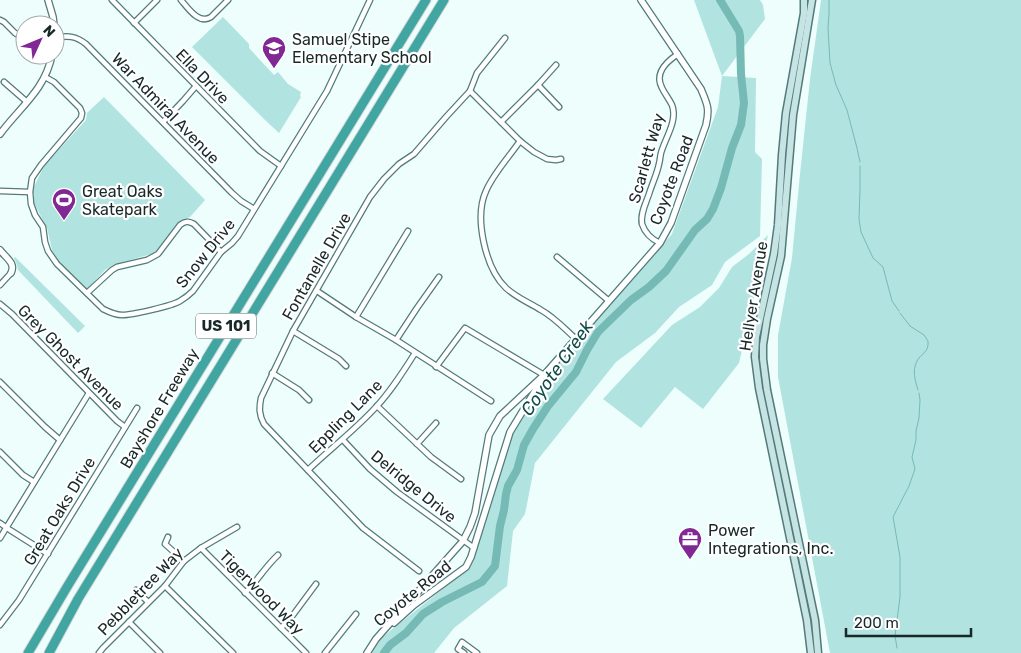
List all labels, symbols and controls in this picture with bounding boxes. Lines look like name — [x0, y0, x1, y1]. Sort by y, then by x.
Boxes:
north arrow — [15, 15, 65, 65]
text: N — [39, 22, 59, 41]
place label: Samuel Stipe Elementary School — [292, 30, 432, 67]
school or university icon: Samuel Stipe Elementary School — [261, 35, 287, 69]
street label: Ella Drive — [172, 45, 233, 108]
street label: War Admiral Avenue — [108, 49, 224, 168]
street label: Scarlett Way — [625, 111, 668, 205]
street label: Coyote Road — [646, 133, 697, 228]
place label: Great Oaks Skatepark — [82, 182, 163, 219]
sports icon: Great Oaks Skatepark — [51, 187, 77, 221]
street label: Fontanelle Drive — [278, 209, 355, 323]
street label: Snow Drive — [172, 215, 239, 292]
street label: Hellyer Avenue — [735, 240, 772, 352]
street label: Grey Ghost Avenue — [14, 301, 127, 414]
road number: US 101 — [196, 314, 256, 338]
water label: Coyote Creek — [516, 316, 598, 420]
street label: Bayshore Freeway — [116, 345, 203, 472]
street label: Eppling Lane — [305, 376, 386, 457]
street label: Delridge Drive — [367, 446, 460, 527]
street label: Great Oaks Drive — [20, 454, 99, 569]
place label: Power Integrations, Inc. — [708, 521, 833, 558]
office icon: Power Integrations, Inc. — [677, 526, 703, 560]
street label: Pebbletree Way — [94, 543, 187, 639]
street label: Tigerwood Way — [215, 546, 308, 639]
street label: Coyote Road — [370, 556, 455, 630]
scale bar — [846, 606, 971, 638]
text: 200 m — [854, 614, 899, 632]

